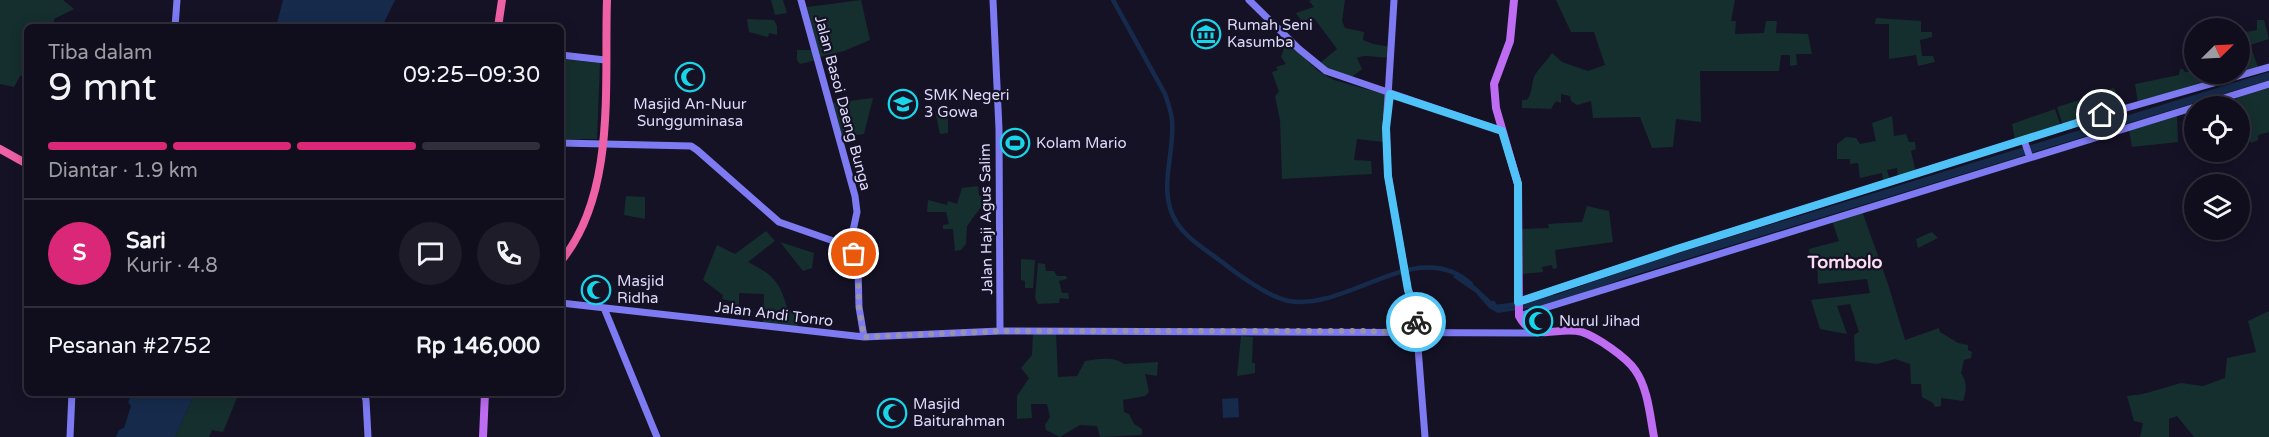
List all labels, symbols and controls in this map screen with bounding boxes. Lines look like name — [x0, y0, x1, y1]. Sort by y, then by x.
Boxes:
street label: Jalan Basoi Daeng Bunga — [811, 14, 875, 192]
place label: Rumah Seni Kasumba — [1227, 16, 1313, 51]
museum icon: Rumah Seni Kasumba — [1190, 18, 1222, 50]
north arrow — [2184, 18, 2250, 84]
map controls — [2184, 18, 2250, 240]
text: Tiba dalam — [48, 41, 152, 65]
mosque icon: Masjid An-Nuur Sungguminasa — [674, 61, 706, 93]
text: 09:25–09:30 — [403, 62, 540, 88]
text: 9 mnt — [48, 64, 157, 111]
place label: SMK Negeri 3 Gowa — [924, 86, 1009, 121]
school or university icon: SMK Negeri 3 Gowa — [887, 88, 919, 120]
pin — [2076, 89, 2127, 140]
place label: Masjid An-Nuur Sungguminasa — [633, 95, 747, 130]
button: locate — [2184, 96, 2250, 162]
icon: home — [2085, 98, 2118, 131]
sports icon: Kolam Mario — [999, 127, 1031, 159]
place label: Kolam Mario — [1036, 134, 1127, 152]
street label: Jalan Haji Agus Salim — [976, 143, 996, 295]
text: Diantar · 1.9 km — [48, 159, 198, 183]
button: layers — [2184, 174, 2250, 240]
button: chat — [399, 222, 462, 285]
button: phone — [477, 222, 540, 285]
text: Sari — [126, 228, 166, 254]
pin — [828, 228, 879, 279]
icon: bag — [837, 237, 870, 270]
text: S — [73, 240, 86, 266]
district label: Tombolo — [1806, 251, 1883, 273]
text: Kurir · 4.8 — [126, 254, 218, 278]
place label: Masjid Ridha — [617, 272, 664, 307]
mosque icon: Masjid Ridha — [580, 274, 612, 306]
courier — [1386, 292, 1446, 352]
street label: Jalan Andi Tonro — [714, 298, 834, 330]
mosque icon: Nurul Jihad — [1522, 305, 1554, 337]
icon: bike — [1400, 306, 1433, 339]
place label: Nurul Jihad — [1559, 312, 1640, 330]
text: Pesanan #2752 — [48, 333, 211, 359]
text: Rp 146,000 — [416, 333, 540, 359]
place label: Masjid Baiturahman — [913, 395, 1005, 430]
mosque icon: Masjid Baiturahman — [876, 397, 908, 429]

